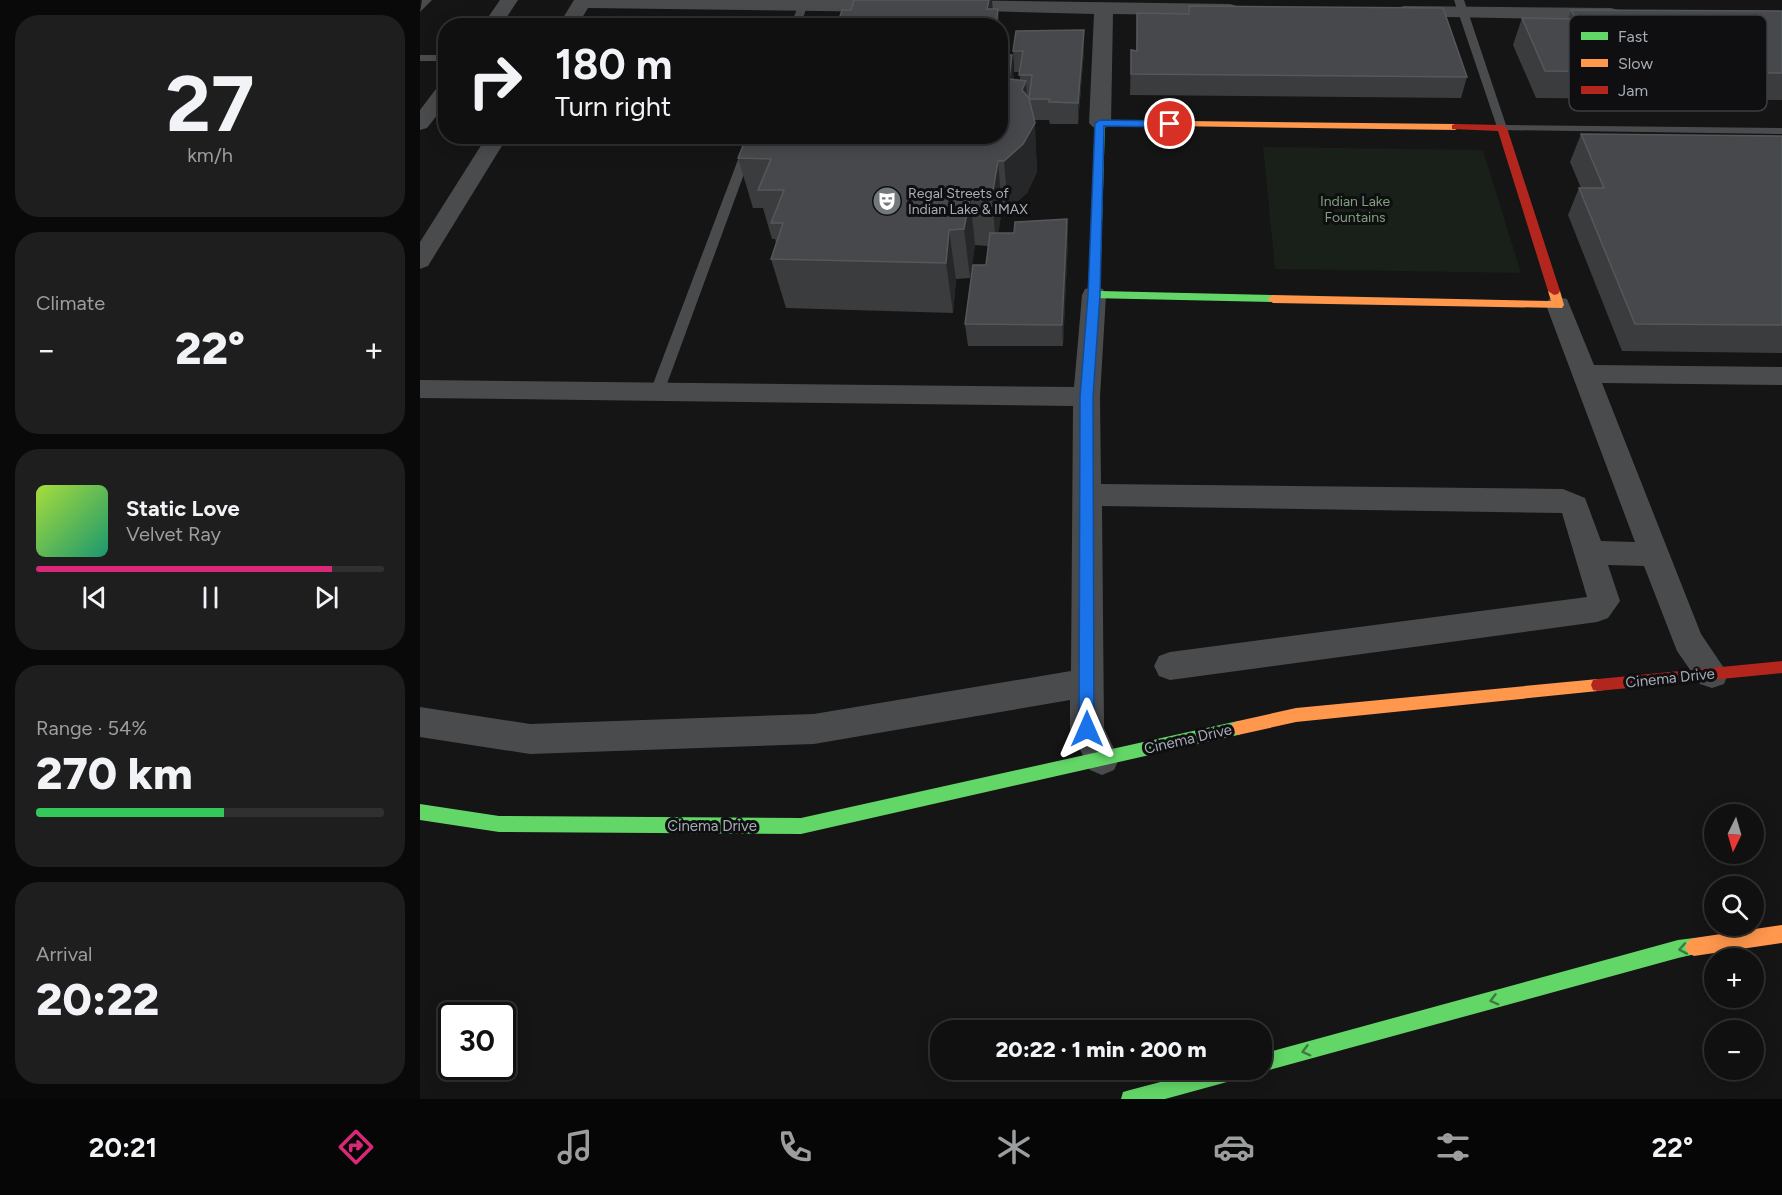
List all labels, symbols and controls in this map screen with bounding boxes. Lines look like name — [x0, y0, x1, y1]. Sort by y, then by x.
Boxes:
legend — [1569, 15, 1767, 111]
text: Fast — [1618, 27, 1648, 46]
text: 180 m — [555, 39, 672, 90]
icon: right — [456, 42, 534, 120]
text: Slow — [1618, 54, 1653, 73]
text: 27 — [166, 57, 254, 151]
text: Jam — [1618, 81, 1648, 100]
text: Turn right — [555, 90, 671, 123]
pin — [1144, 98, 1195, 149]
icon: arrive — [1153, 107, 1186, 140]
text: km/h — [187, 143, 233, 167]
theatre icon: Regal Streets of Indian Lake & IMAX — [871, 185, 903, 217]
place label: Regal Streets of Indian Lake & IMAX — [908, 185, 1028, 218]
park label: Indian Lake Fountains — [1320, 193, 1390, 226]
text: Climate — [36, 291, 105, 315]
text: 22° — [175, 321, 245, 375]
text: − — [36, 330, 57, 369]
text: + — [363, 330, 384, 369]
text: Static Love — [126, 495, 240, 522]
text: Velvet Ray — [126, 522, 221, 546]
icon: previous — [78, 581, 111, 614]
icon: pause — [194, 581, 227, 614]
icon: next — [310, 581, 343, 614]
street label: Cinema Drive — [1624, 664, 1716, 692]
position arrow — [1055, 697, 1119, 761]
text: Range · 54% — [36, 716, 147, 740]
street label: Cinema Drive — [1142, 720, 1234, 758]
text: 270 km — [36, 746, 193, 800]
north arrow — [1704, 804, 1764, 864]
map controls — [1704, 804, 1764, 1080]
street label: Cinema Drive — [667, 817, 757, 835]
button: search — [1704, 876, 1764, 936]
text: Arrival — [36, 942, 92, 966]
one-way arrow — [1678, 942, 1688, 955]
button: + — [1704, 948, 1764, 1008]
text: 20:22 — [36, 972, 159, 1026]
one-way arrow — [1489, 992, 1499, 1005]
speed limit sign: 30 — [438, 1002, 516, 1080]
button: − — [1704, 1020, 1764, 1080]
text: 20:22 · 1 min · 200 m — [995, 1036, 1207, 1063]
one-way arrow — [1301, 1044, 1312, 1056]
icon: directions — [335, 1126, 377, 1168]
icon: music — [554, 1126, 596, 1168]
icon: phone — [774, 1126, 816, 1168]
icon: climate — [993, 1126, 1035, 1168]
icon: car — [1213, 1126, 1255, 1168]
icon: filters — [1432, 1126, 1474, 1168]
text: 20:21 — [89, 1131, 157, 1164]
text: 22° — [1652, 1131, 1693, 1164]

